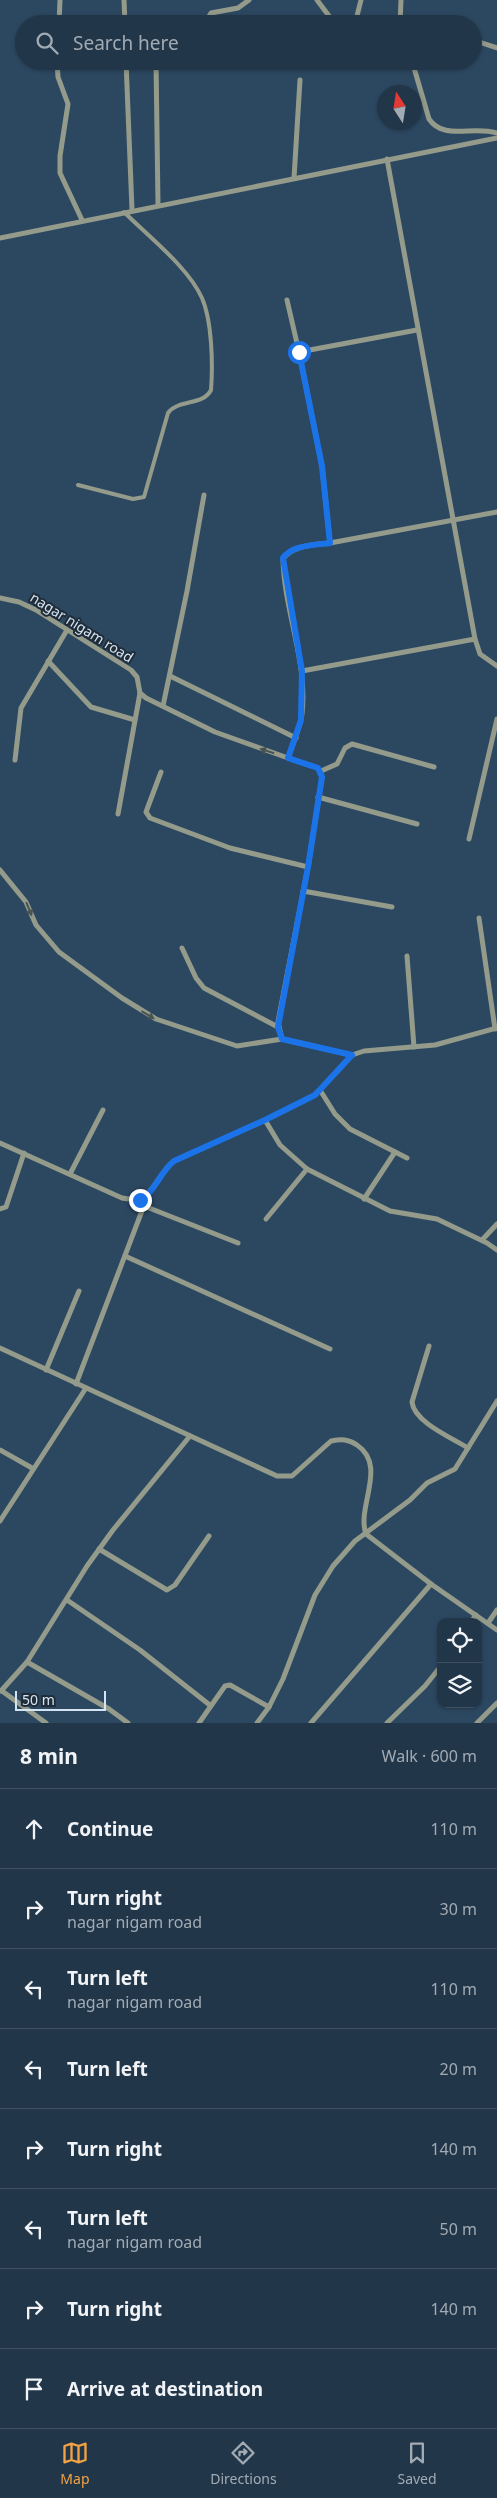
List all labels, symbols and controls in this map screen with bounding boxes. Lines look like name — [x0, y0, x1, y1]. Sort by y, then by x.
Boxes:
search box — [15, 15, 482, 70]
icon: search — [33, 29, 61, 57]
text: Search here — [73, 30, 179, 56]
north arrow — [377, 85, 422, 130]
route start — [288, 341, 311, 364]
street label: nagar nigam road — [27, 588, 137, 666]
one-way arrow — [260, 747, 275, 754]
one-way arrow — [25, 902, 33, 917]
one-way arrow — [142, 1010, 155, 1019]
route end — [129, 1189, 152, 1212]
map controls — [437, 1618, 482, 1708]
button: locate — [437, 1618, 482, 1663]
button: layers — [437, 1663, 482, 1708]
scale bar — [15, 1688, 106, 1711]
text: 50 m — [22, 1690, 55, 1709]
text: 8 min — [20, 1742, 78, 1770]
text: Walk · 600 m — [382, 1745, 477, 1767]
icon: ahead — [20, 1815, 48, 1843]
text: Continue — [67, 1816, 153, 1842]
text: 110 m — [430, 1818, 477, 1840]
text: Turn right — [67, 1885, 162, 1911]
icon: right — [20, 1895, 48, 1923]
text: 30 m — [440, 1898, 477, 1920]
text: nagar nigam road — [67, 1911, 202, 1933]
text: Turn left — [67, 1965, 148, 1991]
icon: left — [20, 1975, 48, 2003]
text: 110 m — [430, 1978, 477, 2000]
text: nagar nigam road — [67, 1991, 202, 2013]
icon: left — [20, 2055, 48, 2083]
text: Turn left — [67, 2056, 148, 2082]
text: 20 m — [440, 2058, 477, 2080]
icon: right — [20, 2135, 48, 2163]
text: Turn right — [67, 2136, 162, 2162]
text: 140 m — [430, 2138, 477, 2160]
text: Turn left — [67, 2205, 148, 2231]
icon: left — [20, 2215, 48, 2243]
text: 50 m — [440, 2218, 477, 2240]
text: nagar nigam road — [67, 2231, 202, 2253]
icon: right — [20, 2295, 48, 2323]
text: Turn right — [67, 2296, 162, 2322]
text: 140 m — [430, 2298, 477, 2320]
icon: arrive — [20, 2375, 48, 2403]
text: Arrive at destination — [67, 2376, 263, 2402]
tab: Map — [60, 2439, 90, 2488]
tab: Directions — [210, 2439, 277, 2488]
tab: Saved — [397, 2439, 437, 2488]

